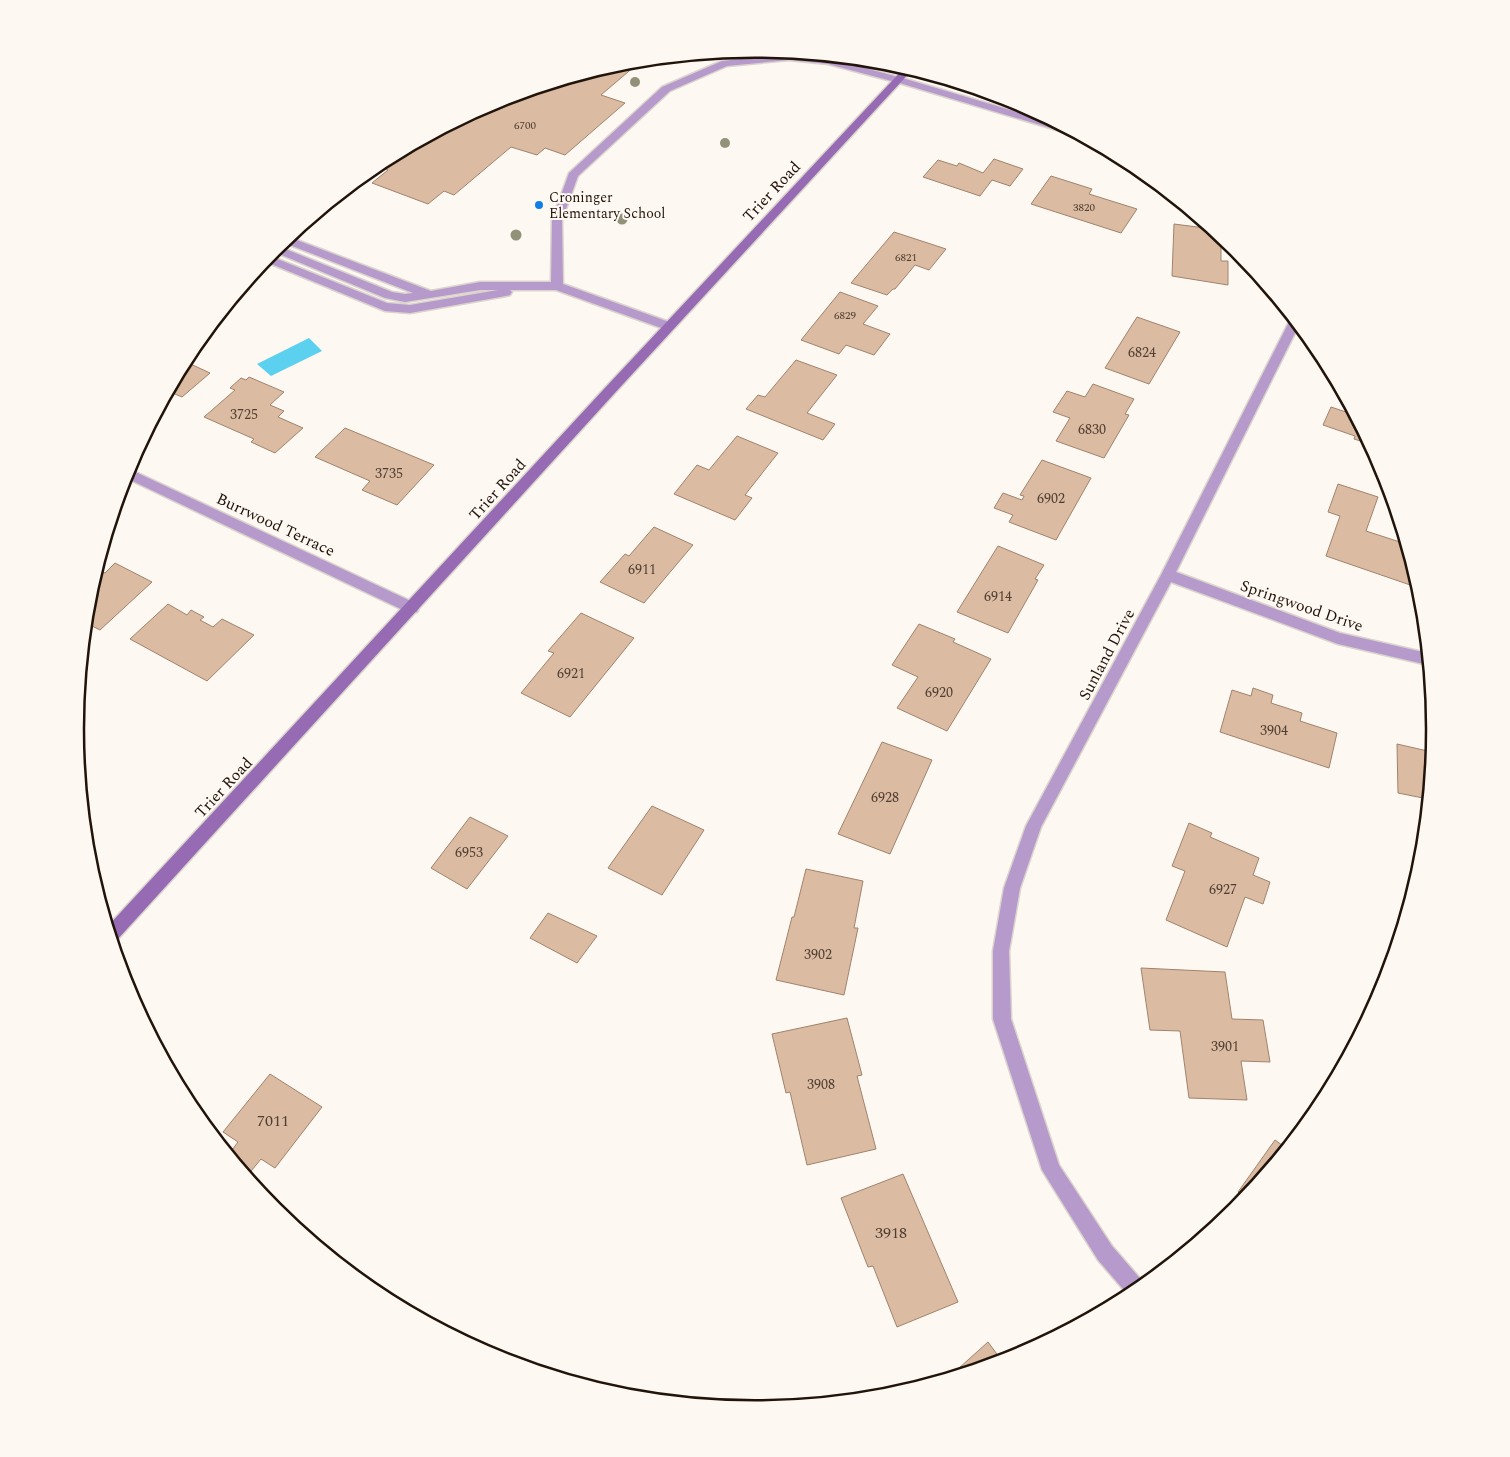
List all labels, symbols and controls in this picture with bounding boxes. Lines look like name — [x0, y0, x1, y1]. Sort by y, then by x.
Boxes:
house number: 6700 — [514, 117, 536, 134]
street label: Trier Road — [737, 156, 806, 228]
place label: Croninger Elementary School — [549, 187, 665, 224]
marker: Croninger Elementary School — [533, 199, 545, 211]
house number: 3820 — [1073, 199, 1095, 216]
house number: 6821 — [895, 249, 917, 266]
house number: 6829 — [834, 307, 856, 324]
house number: 6824 — [1128, 342, 1156, 363]
house number: 3725 — [230, 404, 258, 425]
house number: 6830 — [1078, 419, 1106, 440]
street label: Trier Road — [463, 453, 532, 526]
house number: 3735 — [375, 463, 403, 484]
street label: Burrwood Terrace — [212, 487, 339, 563]
house number: 6902 — [1037, 488, 1065, 509]
house number: 6911 — [628, 559, 656, 580]
street label: Springwood Drive — [1237, 574, 1366, 638]
house number: 6914 — [984, 586, 1012, 607]
street label: Sunland Drive — [1073, 604, 1141, 705]
house number: 6921 — [557, 663, 585, 684]
house number: 6920 — [925, 682, 953, 703]
house number: 3904 — [1260, 720, 1288, 741]
street label: Trier Road — [189, 752, 258, 824]
house number: 6928 — [871, 787, 899, 808]
house number: 6953 — [455, 842, 483, 863]
house number: 6927 — [1209, 879, 1237, 900]
house number: 3902 — [804, 944, 832, 965]
house number: 3901 — [1211, 1036, 1239, 1057]
house number: 3908 — [807, 1074, 835, 1095]
house number: 7011 — [257, 1109, 289, 1133]
house number: 3918 — [875, 1221, 907, 1245]

